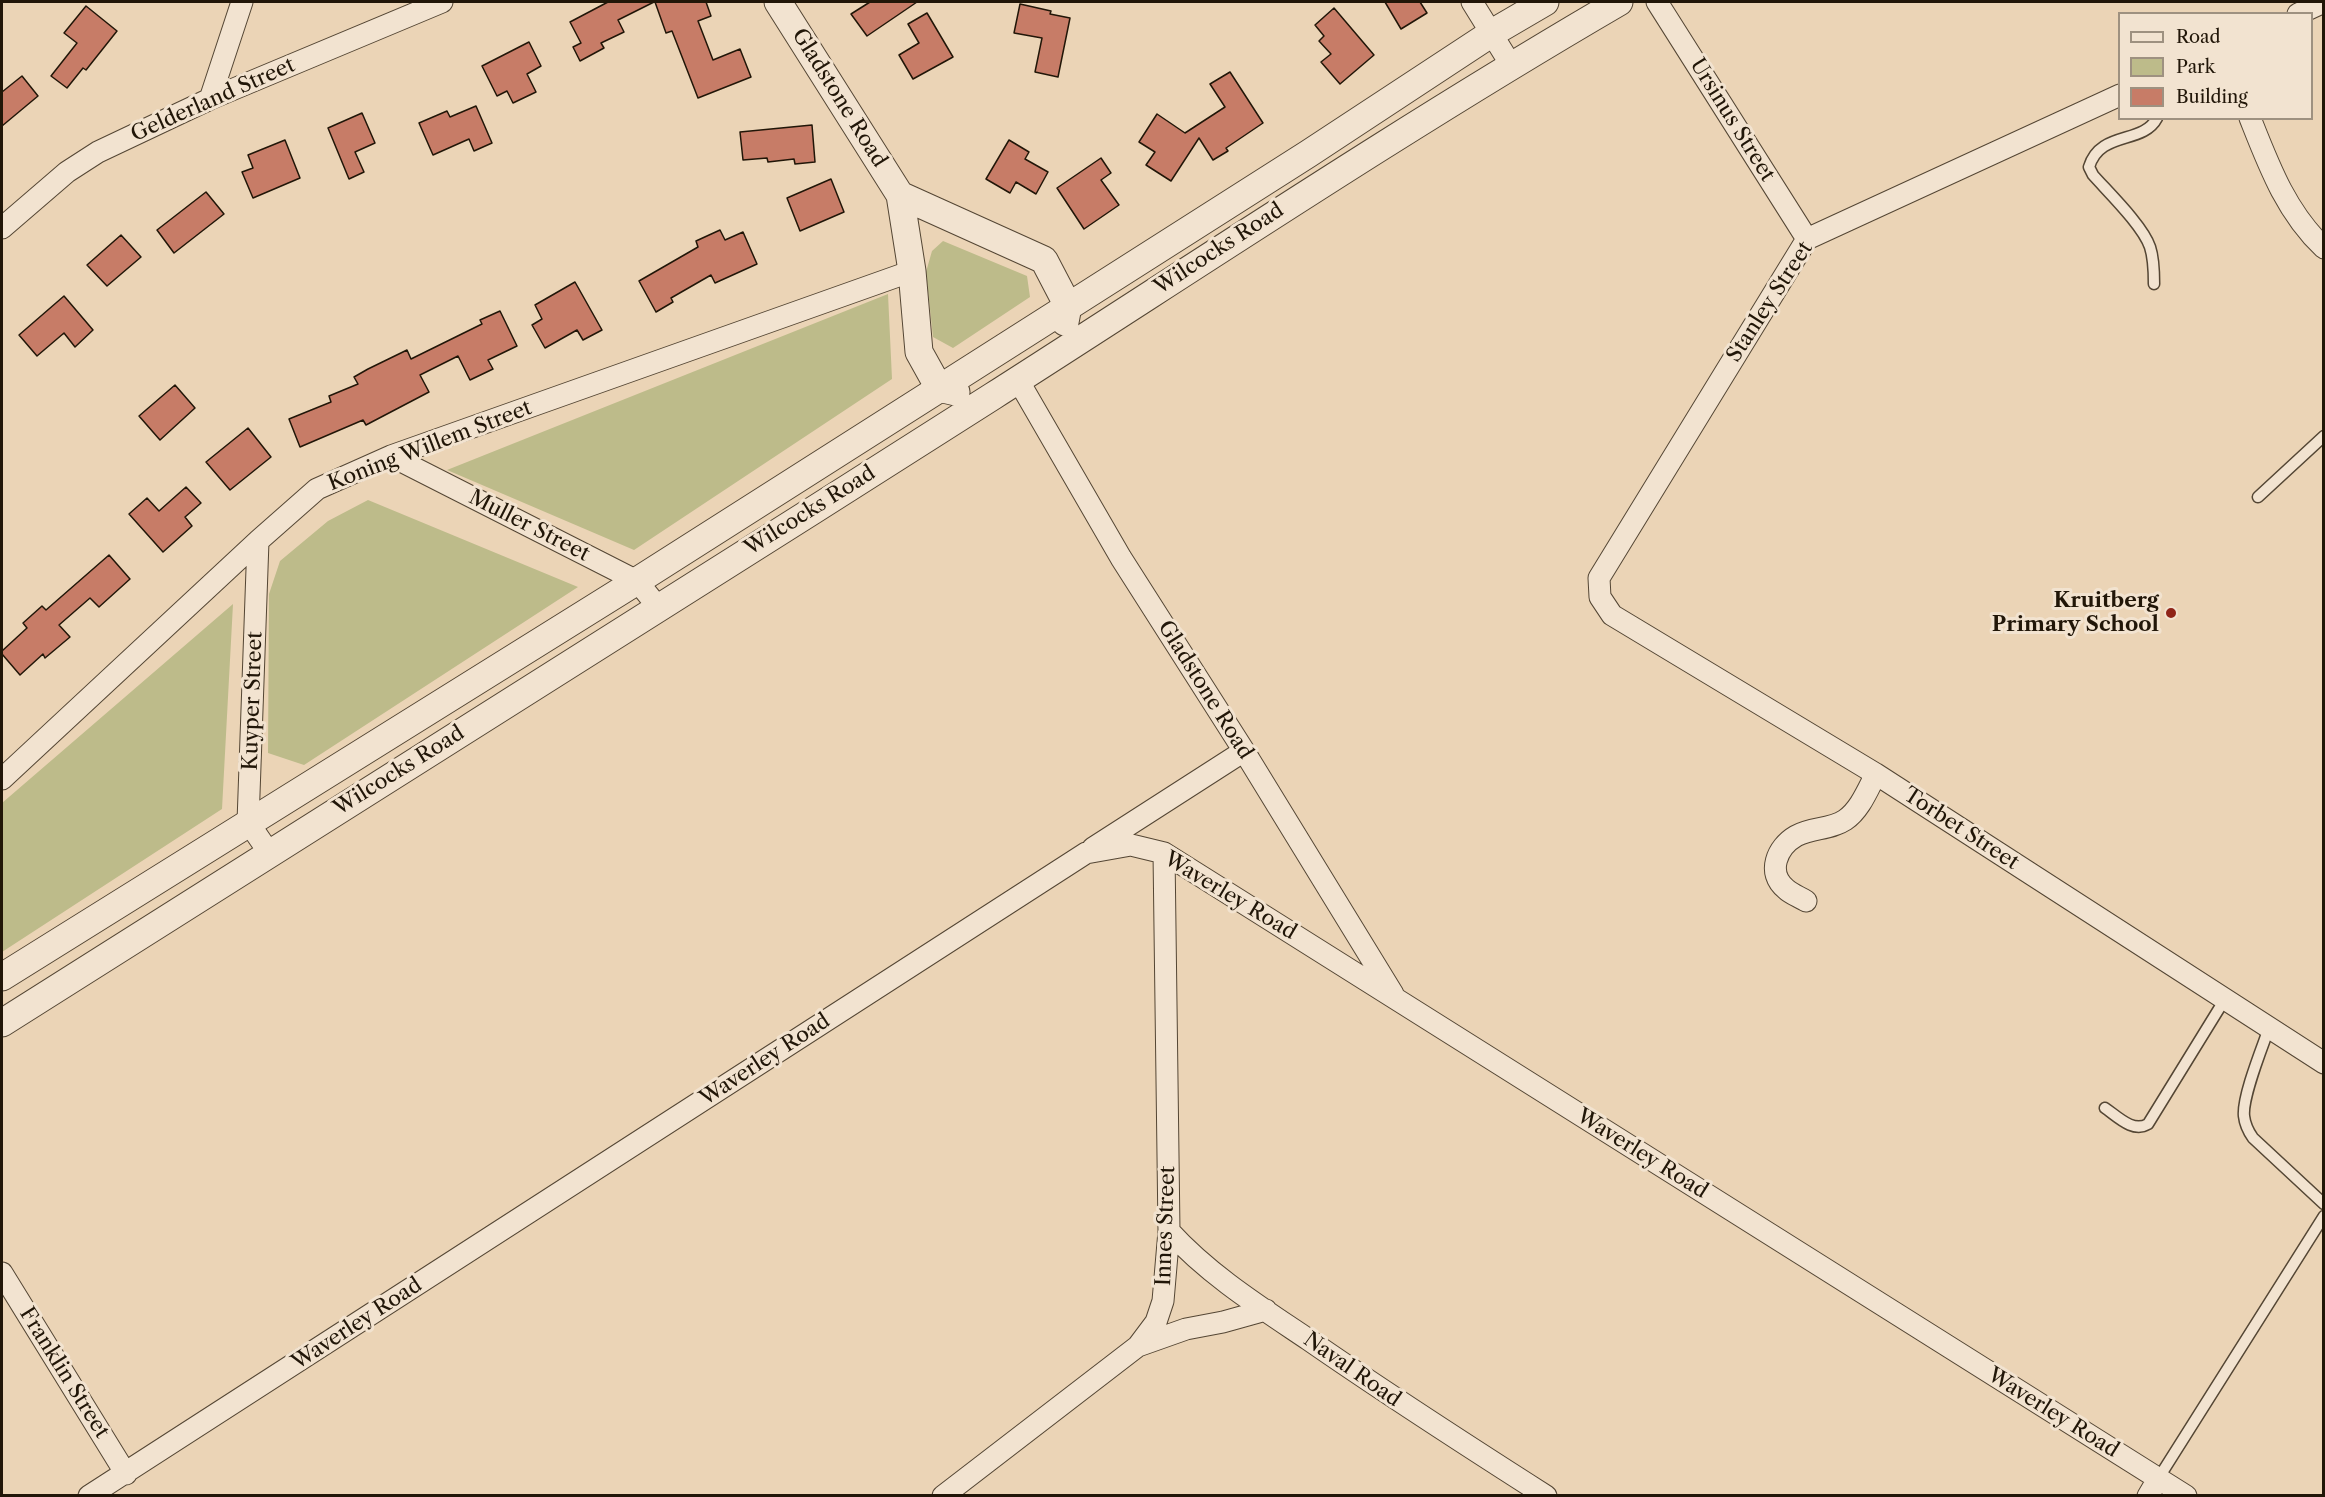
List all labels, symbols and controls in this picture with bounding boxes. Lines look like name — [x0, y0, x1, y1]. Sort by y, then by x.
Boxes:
legend — [2118, 12, 2313, 120]
street label: Gladstone Road — [786, 24, 892, 172]
text: Road — [2176, 26, 2221, 48]
street label: Gelderland Street — [127, 53, 299, 147]
street label: Ursinus Street — [1684, 54, 1780, 186]
text: Park — [2176, 56, 2215, 78]
text: Building — [2176, 86, 2248, 108]
street label: Wilcocks Road — [1150, 198, 1288, 300]
street label: Stanley Street — [1722, 237, 1818, 367]
street label: Koning Willem Street — [325, 396, 535, 496]
street label: Wilcocks Road — [740, 461, 880, 561]
street label: Muller Street — [464, 485, 594, 567]
place label: Kruitberg Primary School — [1992, 588, 2159, 638]
marker: Kruitberg Primary School — [2164, 606, 2178, 620]
street label: Gladstone Road — [1152, 616, 1258, 764]
street label: Kuyper Street — [238, 631, 268, 771]
street label: Wilcocks Road — [329, 721, 469, 821]
street label: Torbet Street — [1899, 782, 2023, 876]
street label: Waverley Road — [1159, 847, 1301, 945]
street label: Waverley Road — [695, 1009, 835, 1111]
street label: Waverley Road — [1572, 1104, 1712, 1204]
street label: Innes Street — [1151, 1165, 1181, 1287]
street label: Waverley Road — [287, 1273, 427, 1375]
street label: Franklin Street — [14, 1303, 114, 1443]
street label: Naval Road — [1299, 1327, 1405, 1413]
street label: Waverley Road — [1983, 1363, 2123, 1463]

